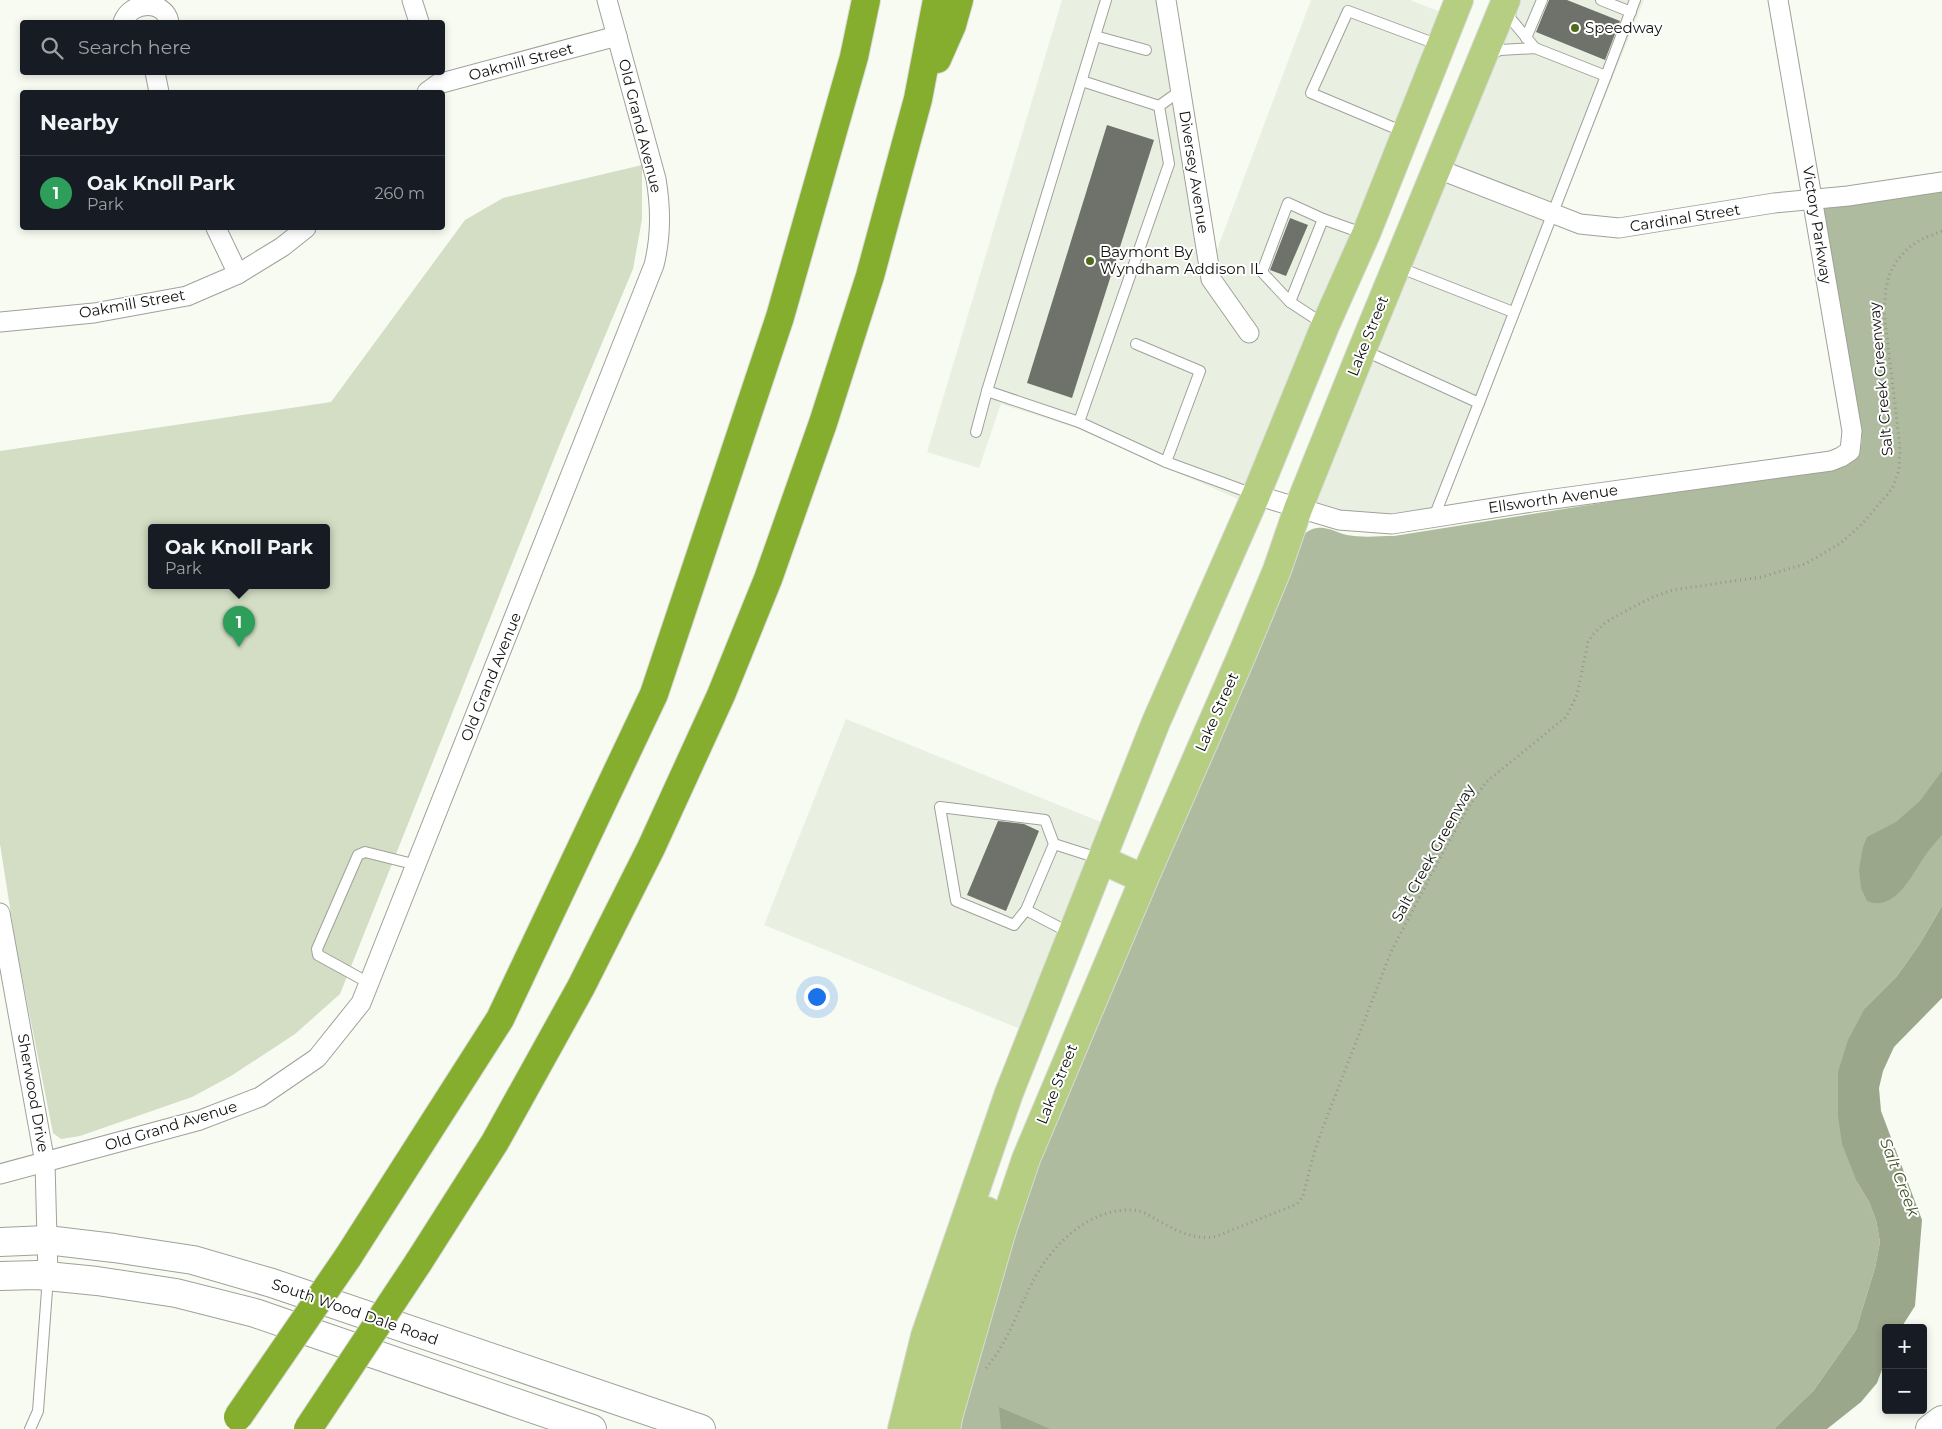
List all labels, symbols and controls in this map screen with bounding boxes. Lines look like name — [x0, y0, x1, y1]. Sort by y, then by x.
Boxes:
place label: Speedway — [1585, 18, 1663, 37]
search box — [20, 20, 445, 75]
marker: Speedway — [1569, 22, 1581, 34]
icon: search — [38, 34, 66, 62]
text: Search here — [78, 36, 191, 59]
street label: Oakmill Street — [466, 38, 575, 85]
street label: Old Grand Avenue — [615, 57, 666, 195]
street label: Diversey Avenue — [1175, 109, 1214, 235]
text: Nearby — [40, 110, 119, 135]
street label: Victory Parkway — [1799, 164, 1836, 286]
text: Oak Knoll Park — [87, 172, 235, 195]
text: 1 — [53, 184, 59, 203]
text: 260 m — [374, 184, 425, 203]
text: Park — [87, 195, 124, 214]
street label: Cardinal Street — [1628, 199, 1742, 236]
place label: Baymont By Wyndham Addison IL — [1100, 242, 1263, 278]
marker: Baymont By Wyndham Addison IL — [1084, 255, 1096, 267]
street label: Oakmill Street — [77, 285, 187, 322]
street label: Lake Street — [1343, 293, 1392, 379]
street label: Salt Creek Greenway — [1864, 300, 1897, 457]
street label: Ellsworth Avenue — [1487, 480, 1619, 517]
popup — [148, 524, 330, 589]
text: Oak Knoll Park — [165, 536, 313, 559]
text: Park — [165, 559, 202, 578]
pin: 1 — [223, 606, 255, 647]
street label: Old Grand Avenue — [456, 610, 525, 744]
street label: Lake Street — [1191, 669, 1242, 754]
street label: Salt Creek Greenway — [1387, 780, 1479, 925]
your location — [804, 984, 830, 1010]
street label: Sherwood Drive — [14, 1032, 53, 1154]
street label: Lake Street — [1032, 1041, 1081, 1127]
street label: Old Grand Avenue — [102, 1096, 239, 1155]
water label: Salt Creek — [1876, 1135, 1924, 1220]
street label: South Wood Dale Road — [269, 1274, 441, 1349]
map controls — [1882, 1324, 1927, 1414]
button: + — [1882, 1324, 1927, 1369]
button: − — [1882, 1369, 1927, 1414]

